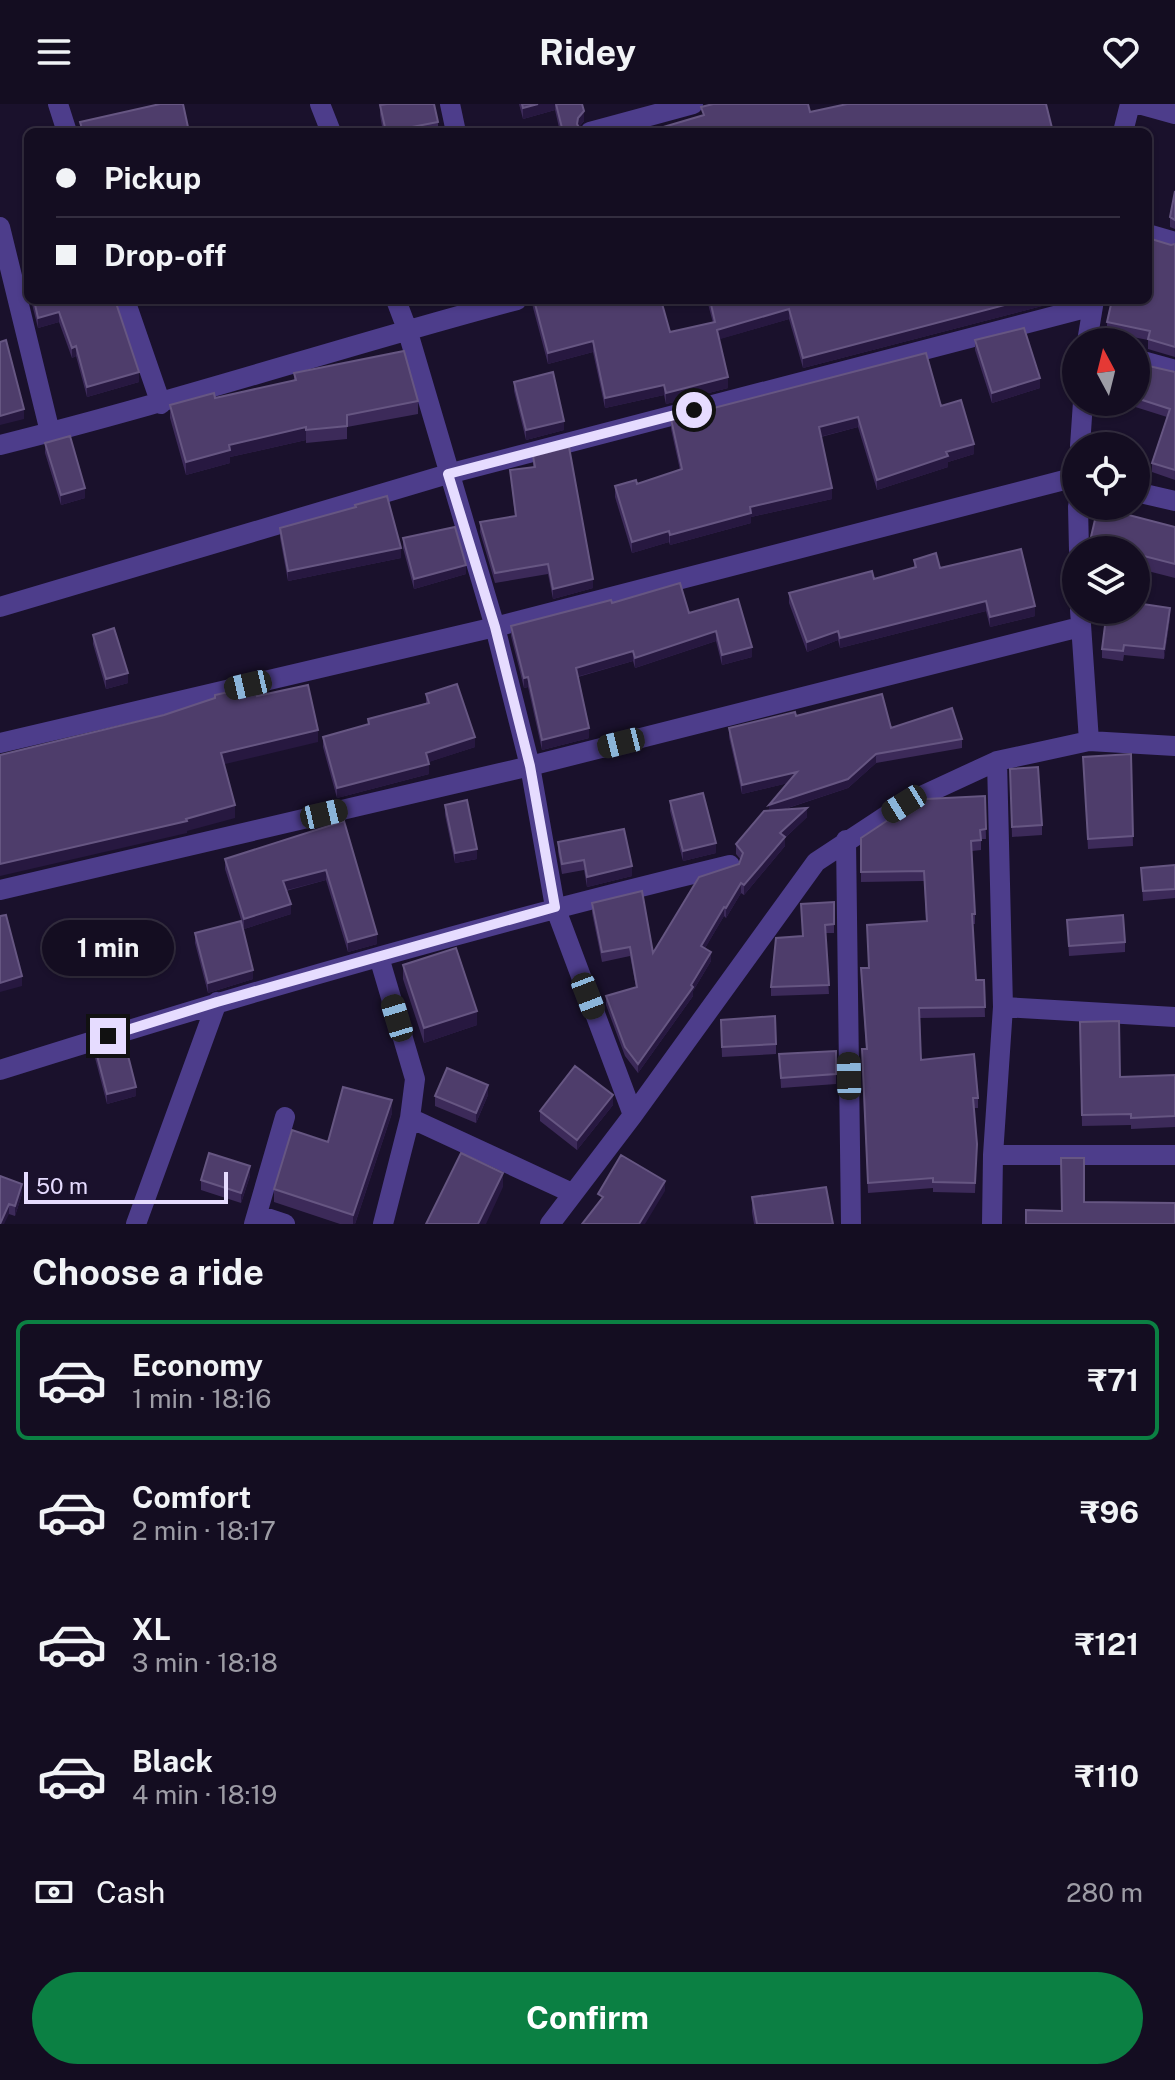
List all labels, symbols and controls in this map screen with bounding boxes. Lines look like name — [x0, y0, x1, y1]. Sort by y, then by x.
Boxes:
icon: menu — [32, 30, 76, 74]
icon: heart — [1099, 30, 1143, 74]
text: Ridey — [539, 31, 636, 73]
text: Pickup — [104, 160, 201, 196]
text: Drop-off — [104, 237, 226, 273]
north arrow — [1062, 328, 1150, 416]
map controls — [1062, 328, 1150, 624]
route start — [676, 392, 712, 428]
button: locate — [1062, 432, 1150, 520]
button: layers — [1062, 536, 1150, 624]
car — [222, 668, 274, 702]
car — [595, 726, 647, 760]
car — [877, 781, 931, 827]
car — [298, 797, 350, 831]
callout: 1 min — [42, 920, 174, 976]
text: 1 min — [77, 932, 139, 963]
car — [568, 969, 608, 1023]
car — [379, 992, 415, 1044]
route end — [90, 1018, 126, 1054]
car — [837, 1052, 861, 1100]
scale bar — [24, 1168, 228, 1204]
text: 50 m — [36, 1173, 88, 1199]
text: Choose a ride — [32, 1251, 264, 1293]
icon: car — [36, 1344, 108, 1416]
text: Economy — [132, 1347, 263, 1383]
text: ₹71 — [1088, 1362, 1139, 1398]
text: 1 min · 18:16 — [132, 1383, 271, 1414]
icon: car — [36, 1476, 108, 1548]
text: Comfort — [132, 1479, 251, 1515]
text: ₹96 — [1080, 1494, 1139, 1530]
text: 2 min · 18:17 — [132, 1515, 276, 1546]
icon: car — [36, 1608, 108, 1680]
text: XL — [132, 1611, 171, 1647]
text: ₹121 — [1075, 1626, 1139, 1662]
text: 3 min · 18:18 — [132, 1647, 278, 1678]
icon: car — [36, 1740, 108, 1812]
text: Black — [132, 1743, 213, 1779]
text: ₹110 — [1075, 1758, 1139, 1794]
text: 4 min · 18:19 — [132, 1779, 277, 1810]
icon: cash — [32, 1870, 76, 1914]
text: Cash — [96, 1874, 165, 1910]
text: 280 m — [1066, 1877, 1143, 1908]
button: Confirm — [32, 1972, 1143, 2064]

